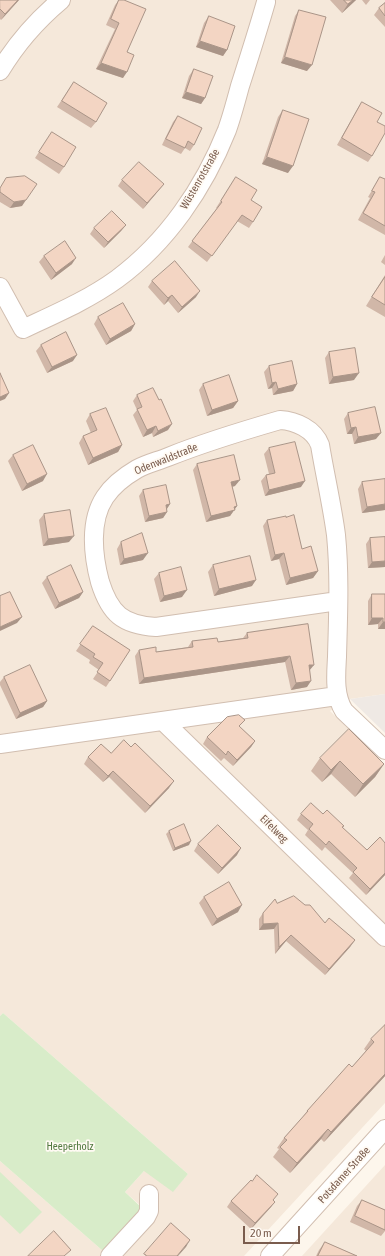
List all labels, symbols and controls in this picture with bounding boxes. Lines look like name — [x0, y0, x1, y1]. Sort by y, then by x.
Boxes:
street label: Wüstenrotstraße — [177, 147, 223, 211]
street label: Odenwaldstraße — [133, 440, 199, 478]
street label: Eifelweg — [257, 812, 291, 846]
park label: Heeperholz — [46, 1140, 94, 1154]
street label: Potsdamer Straße — [315, 1144, 373, 1206]
scale bar — [245, 1218, 302, 1244]
text: 20 m — [250, 1226, 272, 1240]

